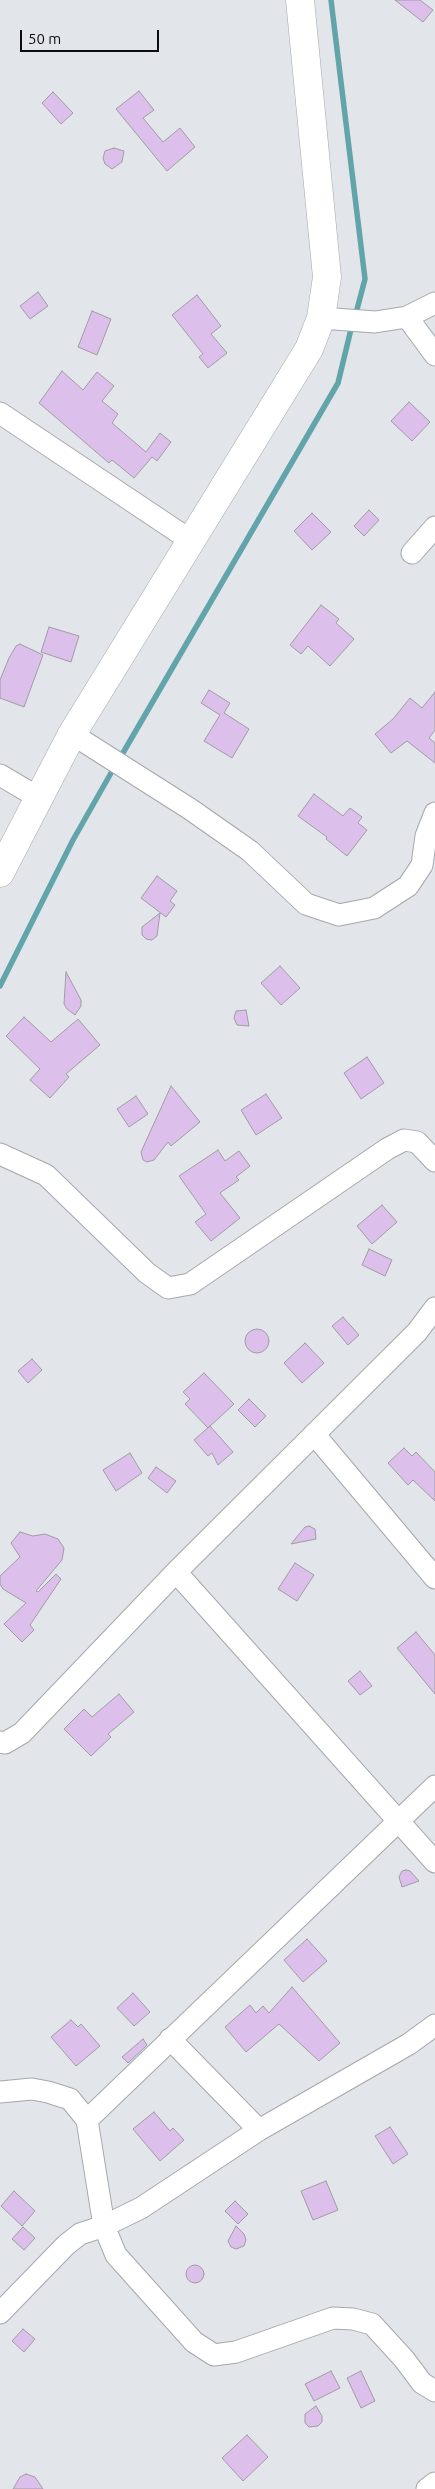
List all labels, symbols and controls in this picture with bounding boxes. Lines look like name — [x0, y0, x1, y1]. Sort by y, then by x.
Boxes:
scale bar — [22, 20, 161, 52]
text: 50 m — [28, 30, 61, 47]

